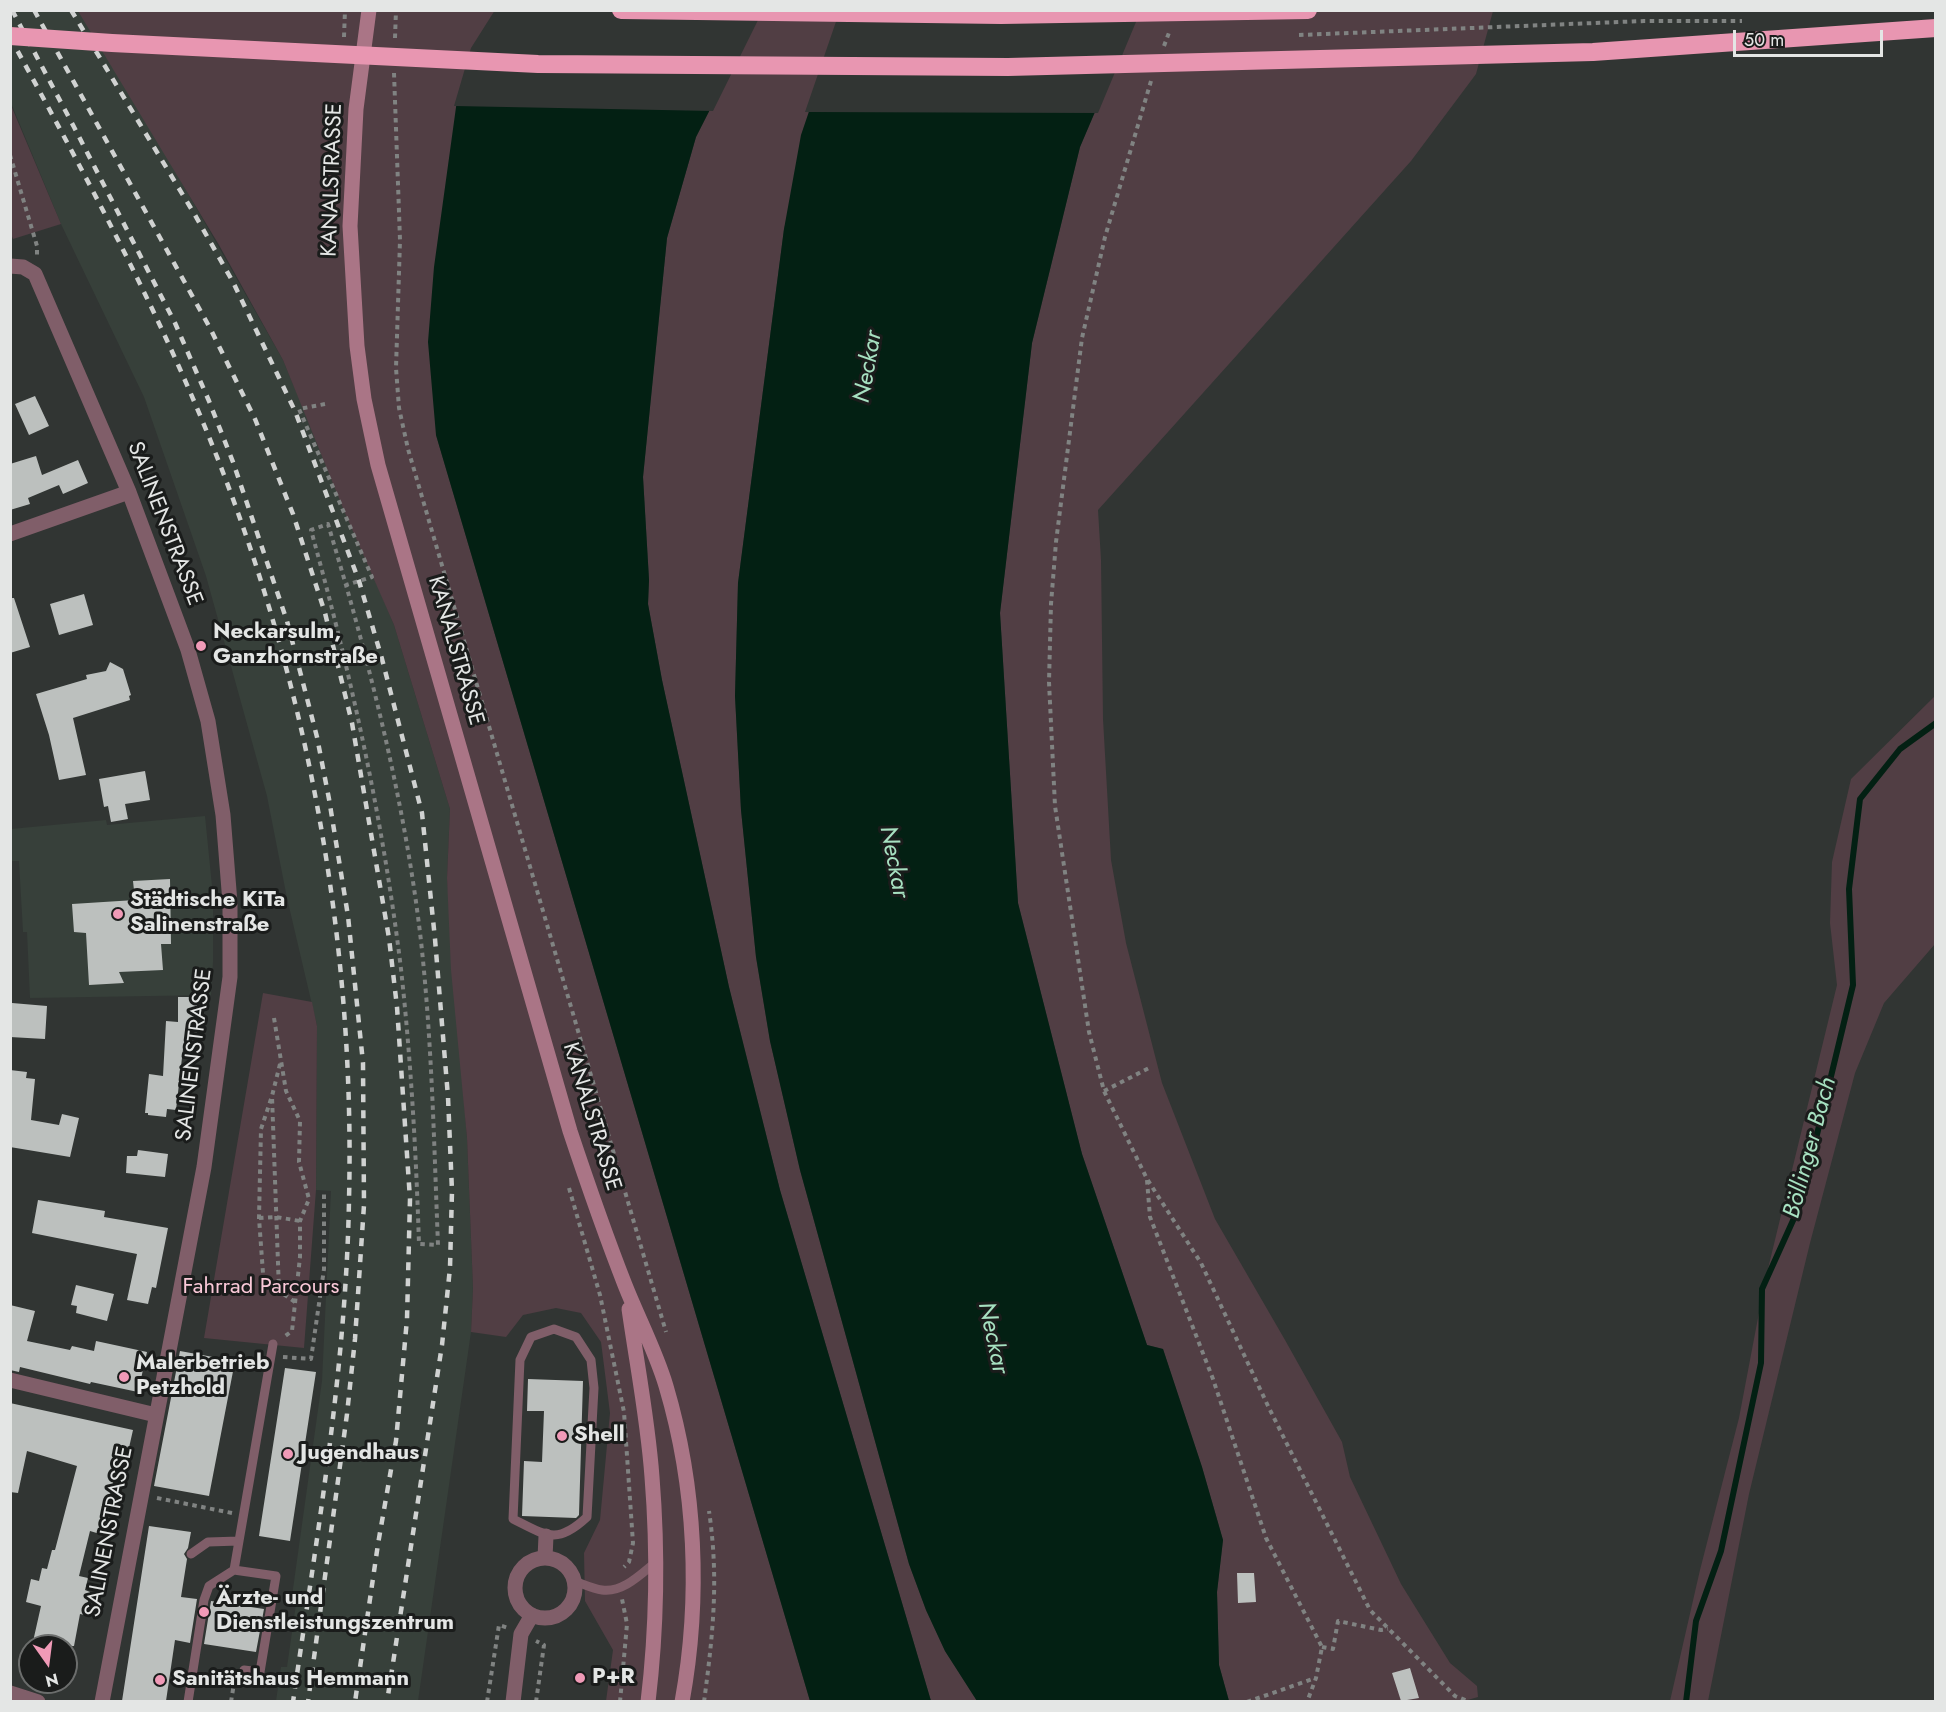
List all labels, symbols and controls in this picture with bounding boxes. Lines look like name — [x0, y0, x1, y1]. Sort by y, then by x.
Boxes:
scale bar — [1736, 18, 1886, 56]
text: 50 m — [1744, 27, 1784, 53]
street label: KANALSTRASSE — [317, 103, 349, 257]
water label: Neckar — [849, 329, 889, 405]
street label: SALINENSTRASSE — [121, 438, 207, 610]
street label: KANALSTRASSE — [421, 573, 489, 729]
place label: Neckarsulm, Ganzhornstraße — [213, 620, 378, 672]
marker: Neckarsulm, Ganzhornstraße — [194, 639, 208, 653]
water label: Neckar — [872, 824, 914, 900]
place label: Städtische KiTa Salinenstraße — [130, 888, 285, 939]
marker: Städtische KiTa Salinenstraße — [111, 907, 125, 921]
street label: SALINENSTRASSE — [171, 967, 219, 1143]
street label: KANALSTRASSE — [556, 1040, 626, 1194]
water label: Böllinger Bach — [1778, 1074, 1844, 1222]
park label: Fahrrad Parcours — [183, 1275, 339, 1301]
water label: Neckar — [970, 1299, 1014, 1377]
place label: Malerbetrieb Petzhold — [136, 1351, 270, 1402]
marker: Malerbetrieb Petzhold — [117, 1370, 131, 1384]
place label: Shell — [574, 1423, 625, 1449]
marker: Shell — [555, 1429, 569, 1443]
place label: Jugendhaus — [300, 1441, 419, 1467]
street label: SALINENSTRASSE — [80, 1444, 140, 1620]
marker: Jugendhaus — [281, 1447, 295, 1461]
place label: Ärzte- und Dienstleistungszentrum — [216, 1586, 454, 1638]
marker: Ärzte- und Dienstleistungszentrum — [197, 1605, 211, 1619]
north arrow — [18, 1634, 78, 1694]
place label: P+R — [592, 1665, 635, 1691]
text: N — [43, 1667, 61, 1693]
place label: Sanitätshaus Hemmann — [172, 1667, 409, 1693]
marker: P+R — [573, 1671, 587, 1685]
marker: Sanitätshaus Hemmann — [153, 1673, 167, 1687]

